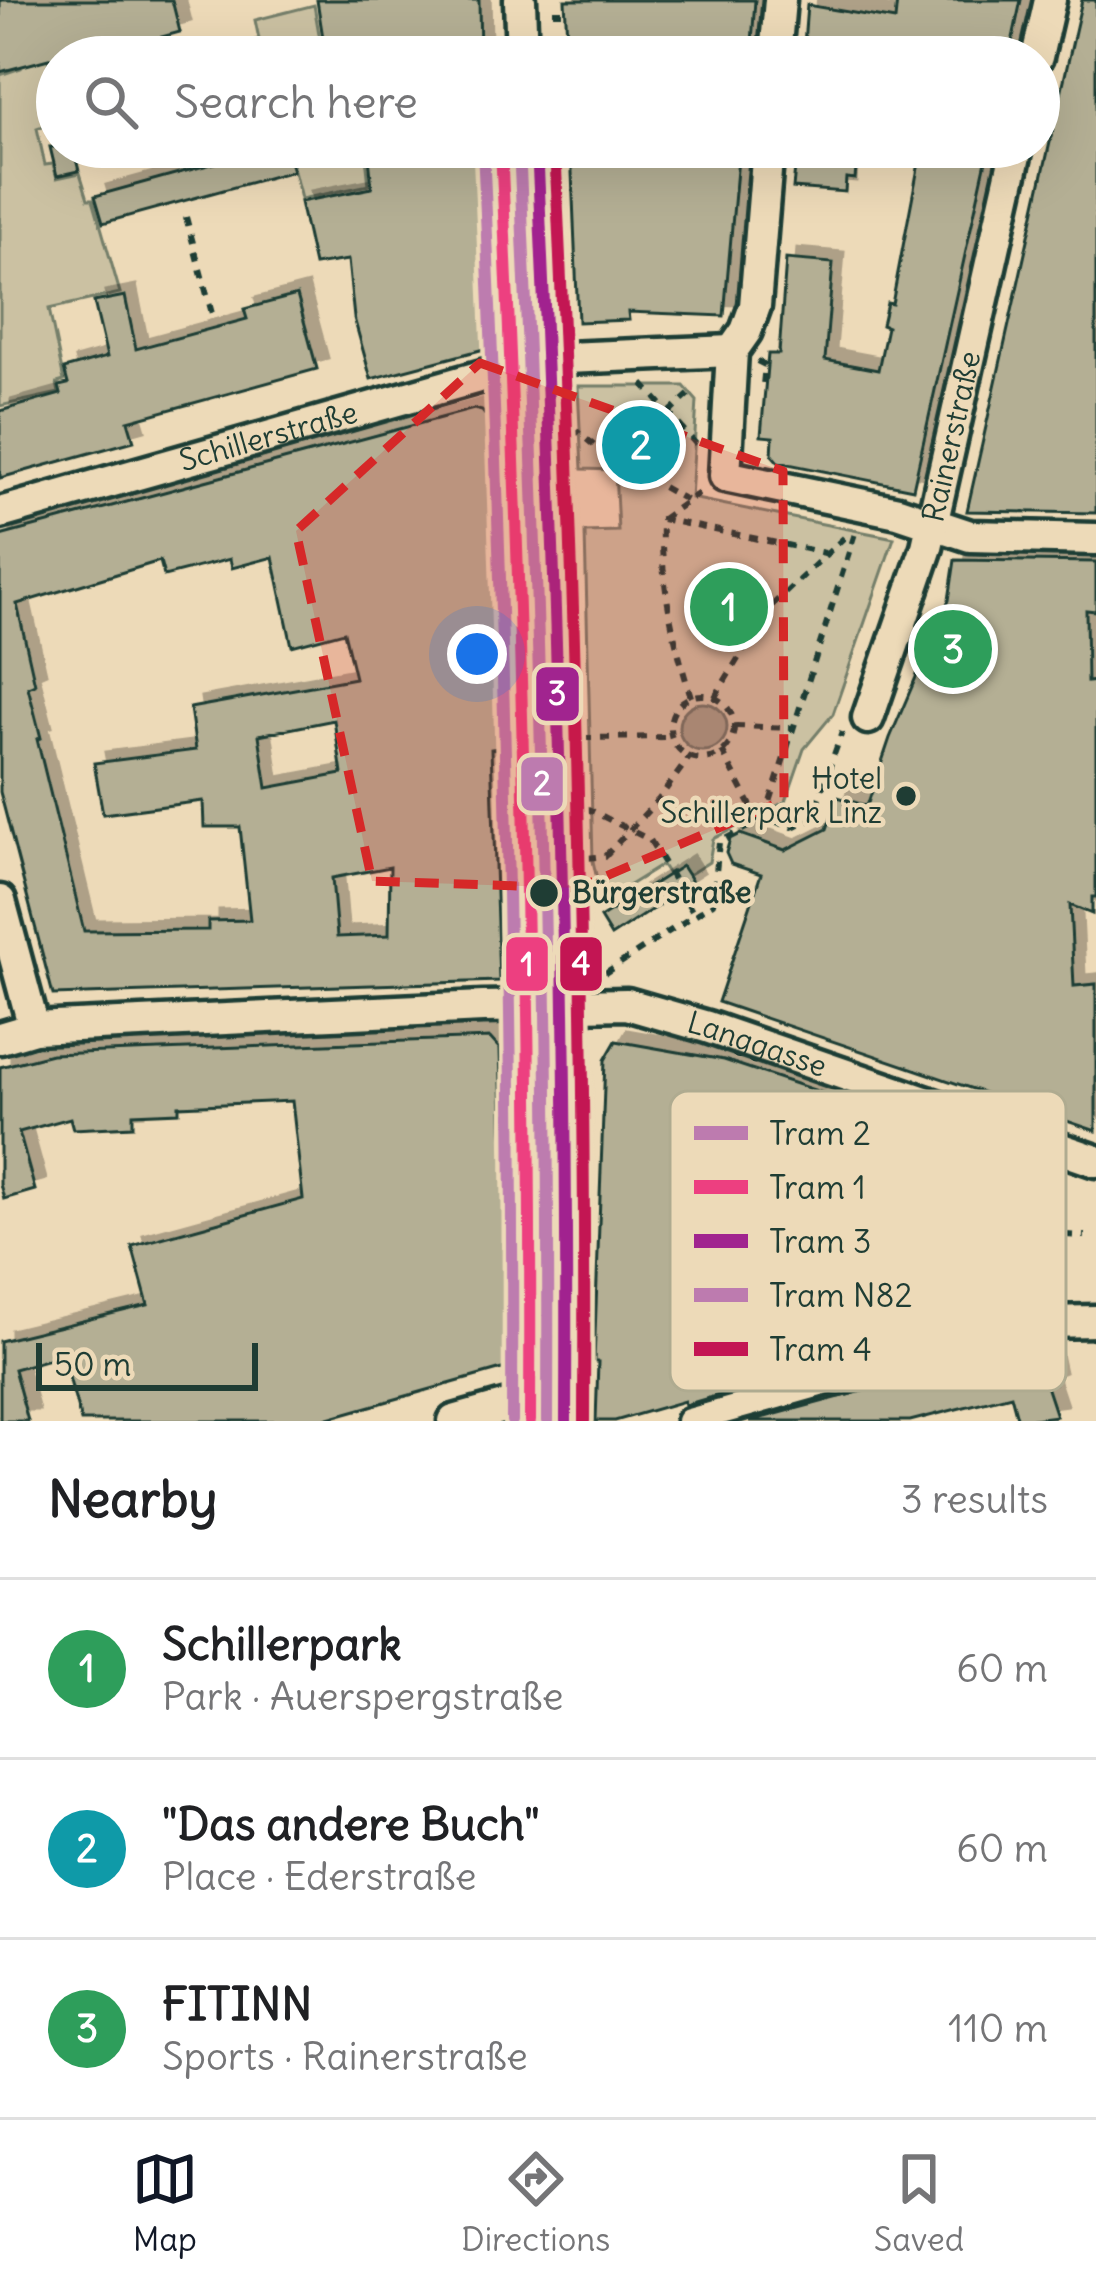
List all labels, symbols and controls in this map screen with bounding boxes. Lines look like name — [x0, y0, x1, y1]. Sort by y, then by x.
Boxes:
search box — [36, 36, 1060, 168]
icon: search — [78, 69, 144, 135]
text: Search here — [174, 74, 418, 130]
street label: Rainerstraße — [913, 347, 988, 525]
street label: Schillerstraße — [175, 392, 361, 479]
pin: 2 — [602, 400, 680, 490]
pin: 1 — [690, 562, 768, 652]
pin: 3 — [914, 604, 992, 694]
your location — [447, 624, 507, 684]
line badge: 3 — [534, 665, 581, 723]
text: 3 — [548, 672, 566, 714]
line badge: 2 — [519, 755, 565, 813]
place label: Hotel Schillerpark Linz — [661, 759, 882, 831]
text: 2 — [533, 762, 551, 804]
marker: Hotel Schillerpark Linz — [893, 783, 919, 809]
place label: Bürgerstraße — [572, 873, 752, 911]
marker: Bürgerstraße — [527, 876, 561, 910]
line badge: 1 — [504, 935, 550, 993]
line badge: 4 — [558, 935, 604, 993]
text: 4 — [571, 942, 591, 984]
text: 1 — [520, 943, 534, 985]
street label: Langgasse — [683, 1002, 832, 1085]
legend — [670, 1091, 1066, 1391]
text: Tram 2 — [769, 1112, 871, 1154]
text: Tram 1 — [769, 1166, 866, 1208]
text: Tram 3 — [769, 1220, 872, 1262]
text: Tram N82 — [769, 1274, 913, 1316]
text: Tram 4 — [769, 1328, 872, 1370]
scale bar — [36, 1337, 258, 1390]
text: 50 m — [54, 1343, 131, 1385]
text: Nearby — [48, 1467, 217, 1531]
text: 3 results — [901, 1475, 1048, 1524]
text: Schillerpark — [162, 1616, 401, 1672]
text: 1 — [79, 1644, 95, 1693]
text: 60 m — [956, 1644, 1048, 1693]
text: Park · Auerspergstraße — [162, 1672, 563, 1721]
text: "Das andere Buch" — [162, 1796, 540, 1852]
text: 2 — [76, 1824, 98, 1873]
text: 60 m — [956, 1824, 1048, 1873]
text: Place · Ederstraße — [162, 1852, 477, 1901]
text: FITINN — [162, 1976, 312, 2032]
text: 3 — [76, 2004, 98, 2053]
text: 110 m — [948, 2004, 1048, 2053]
text: Sports · Rainerstraße — [162, 2032, 528, 2081]
tab: Map — [132, 2146, 198, 2260]
tab: Directions — [461, 2146, 610, 2260]
tab: Saved — [874, 2146, 964, 2260]

